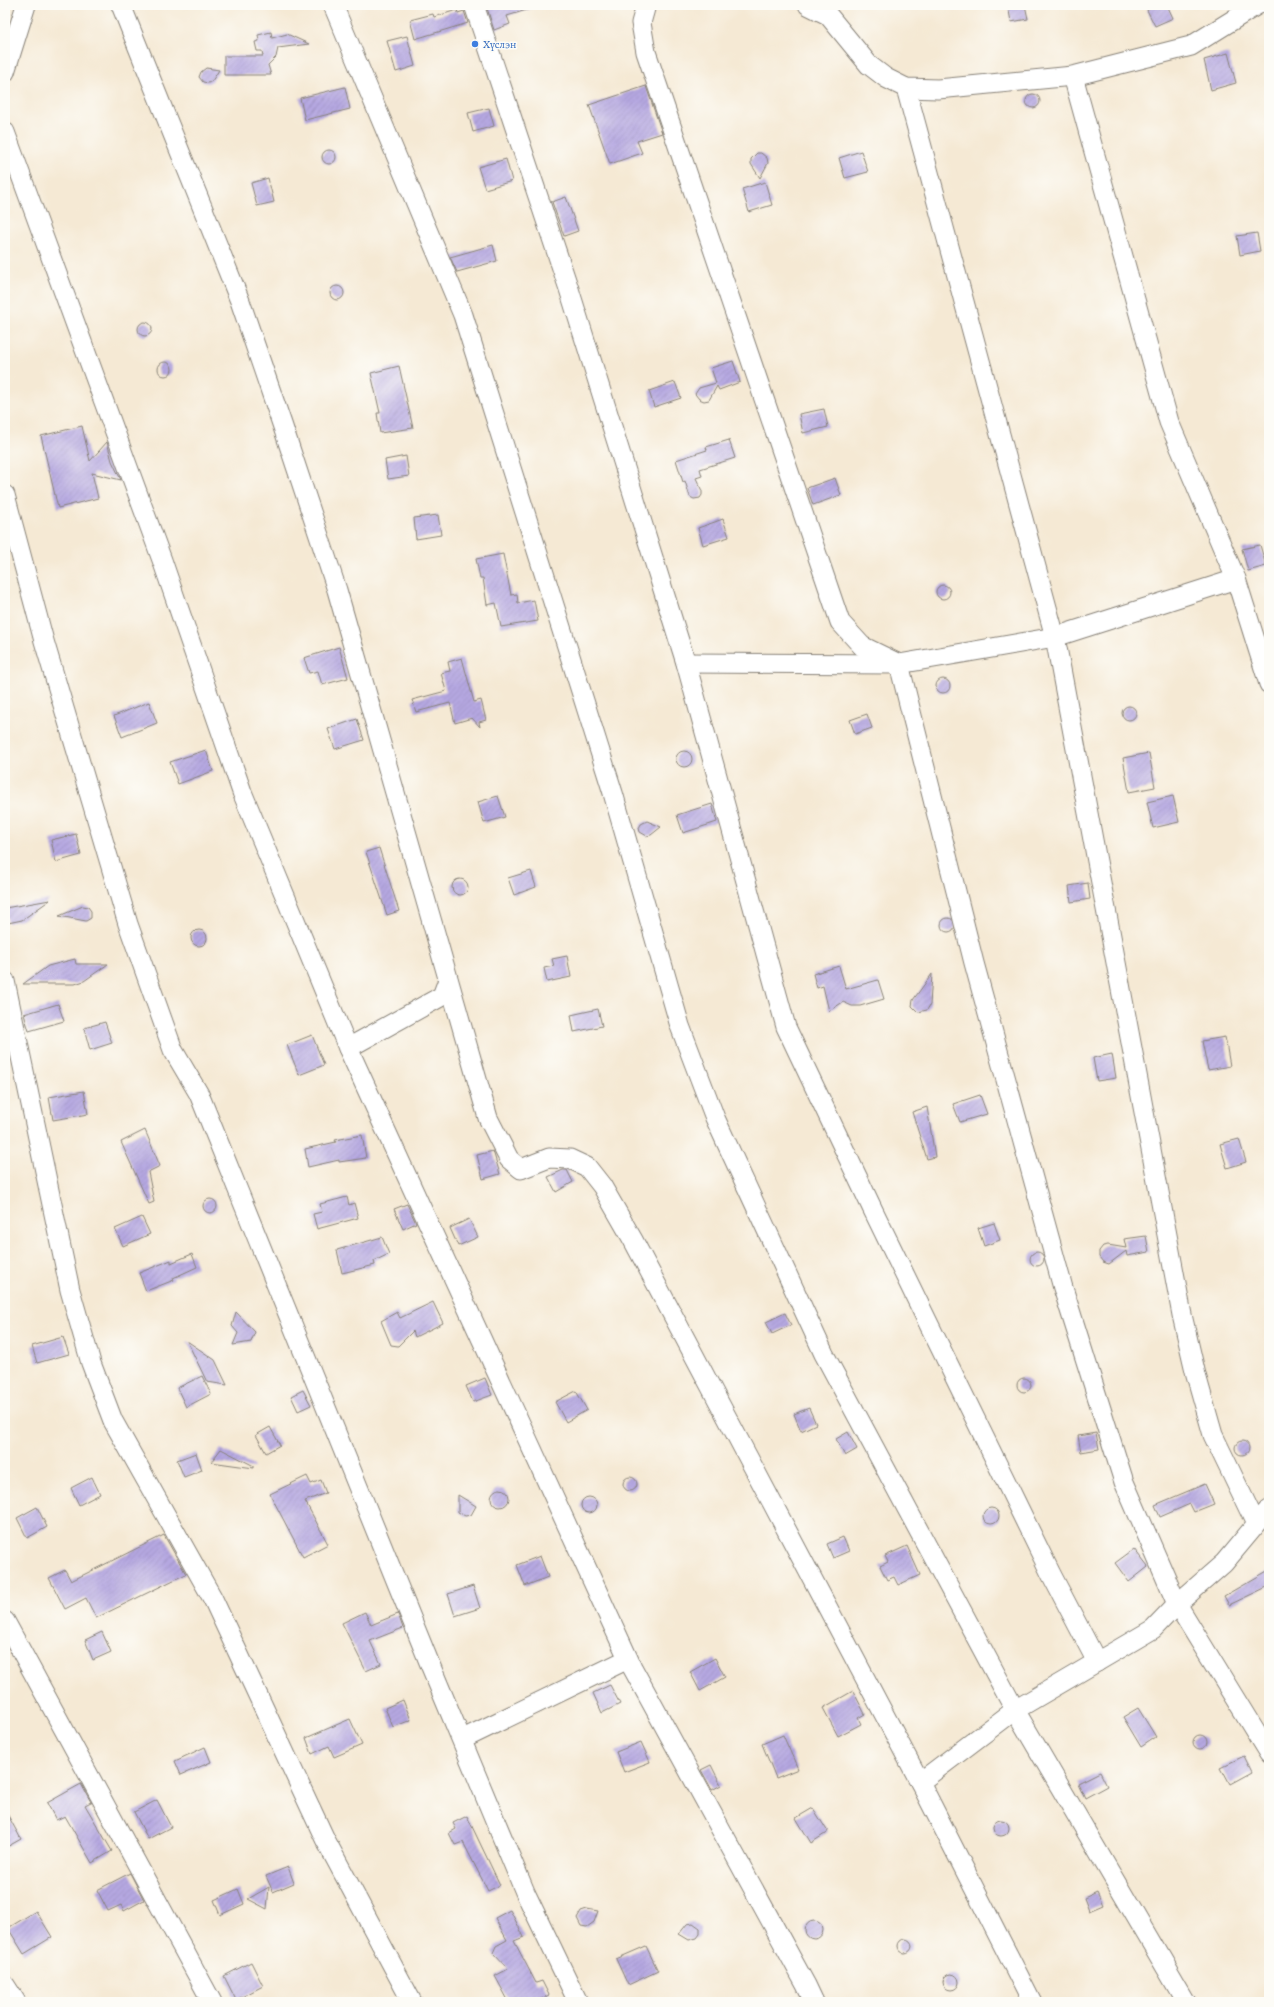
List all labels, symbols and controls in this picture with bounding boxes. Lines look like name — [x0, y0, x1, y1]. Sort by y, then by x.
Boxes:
place label: Хүслэн — [483, 37, 516, 52]
marker: Хүслэн — [470, 39, 480, 49]

